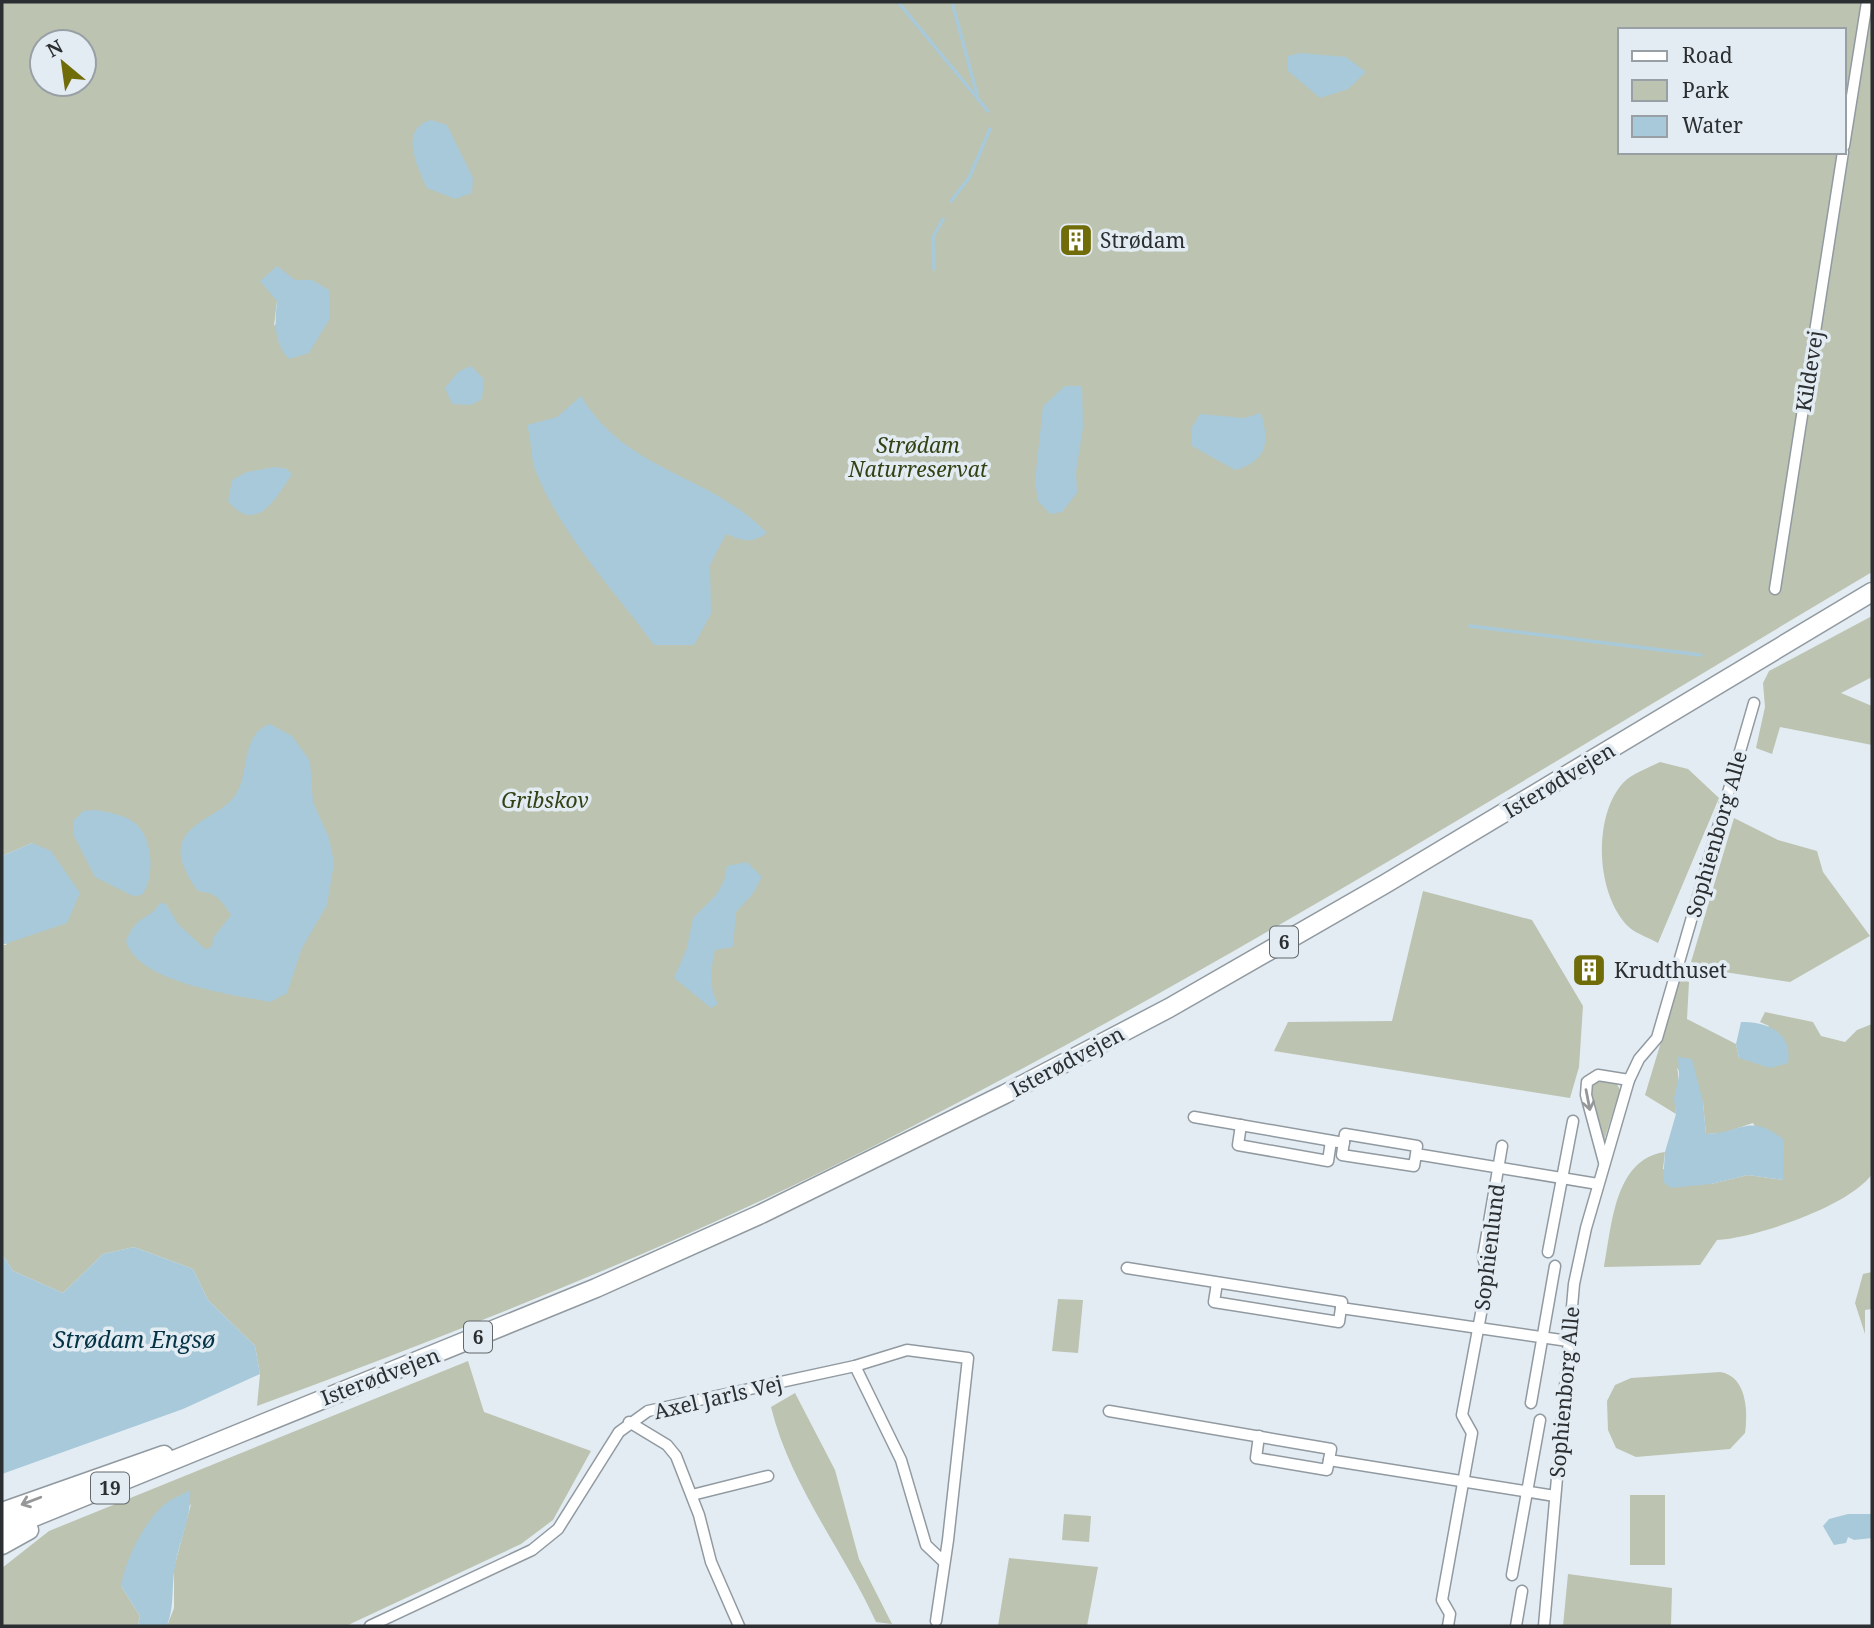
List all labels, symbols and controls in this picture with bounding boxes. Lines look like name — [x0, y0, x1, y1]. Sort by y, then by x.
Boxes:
north arrow — [28, 28, 98, 98]
legend — [1618, 28, 1846, 154]
text: N — [42, 33, 68, 63]
text: Road — [1682, 41, 1733, 69]
text: Park — [1682, 76, 1729, 104]
text: Water — [1682, 111, 1743, 139]
building icon: Strødam — [1057, 221, 1095, 259]
place label: Strødam — [1100, 226, 1186, 254]
street label: Kildevej — [1789, 328, 1829, 414]
park label: Strødam Naturreservat — [847, 431, 988, 483]
street label: Isterødvejen — [1498, 736, 1620, 824]
street label: Sophienborg Alle — [1679, 747, 1753, 921]
park label: Gribskov — [501, 786, 589, 814]
road number: 6 — [1270, 926, 1298, 958]
building icon: Krudthuset — [1570, 951, 1608, 989]
place label: Krudthuset — [1614, 956, 1727, 984]
street label: Isterødvejen — [1005, 1019, 1129, 1103]
one-way arrow — [1582, 1088, 1596, 1111]
street label: Sophienlund — [1467, 1182, 1511, 1312]
street label: Sophienborg Alle — [1543, 1305, 1585, 1479]
road number: 6 — [464, 1322, 492, 1352]
water label: Strødam Engsø — [53, 1323, 216, 1355]
street label: Isterødvejen — [317, 1340, 443, 1412]
street label: Axel Jarls Vej — [651, 1369, 785, 1425]
road number: 19 — [91, 1472, 129, 1504]
one-way arrow — [21, 1496, 43, 1508]

